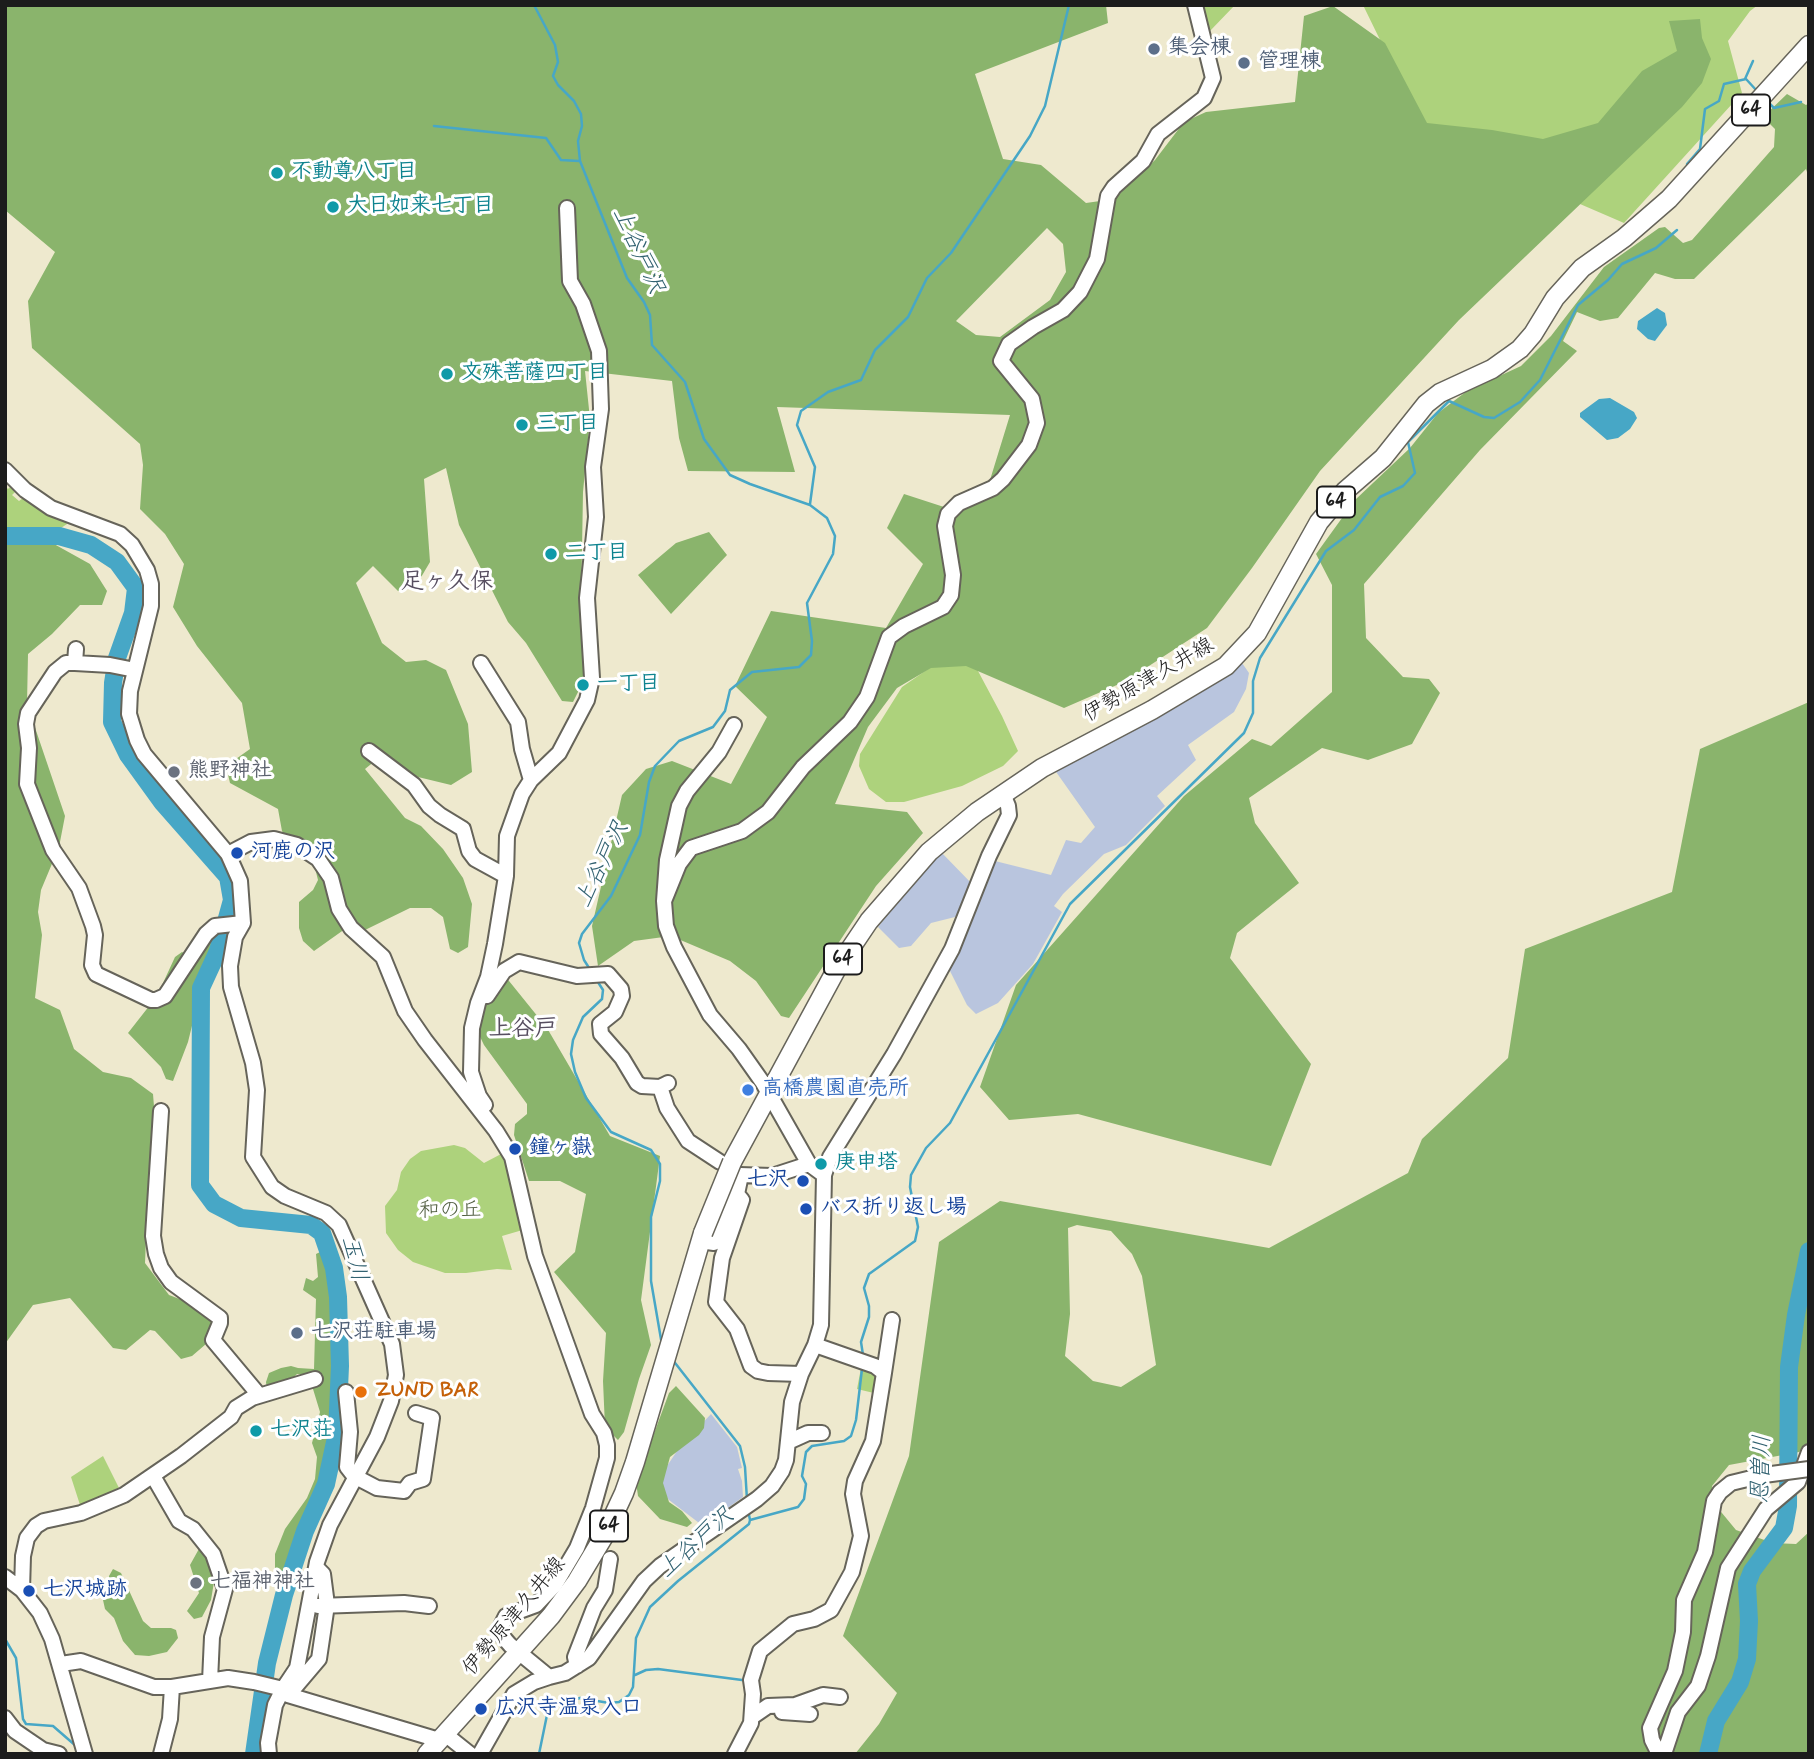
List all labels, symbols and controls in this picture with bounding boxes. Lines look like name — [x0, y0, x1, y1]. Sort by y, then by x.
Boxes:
place label: 集会棟 — [1168, 36, 1231, 62]
marker: 集会棟 — [1146, 41, 1162, 57]
place label: 管理棟 — [1258, 50, 1321, 76]
marker: 管理棟 — [1236, 55, 1252, 71]
road number: 64 — [1732, 94, 1770, 125]
place label: 不動尊八丁目 — [291, 160, 417, 186]
marker: 不動尊八丁目 — [269, 165, 285, 181]
place label: 大日如来七丁目 — [347, 194, 494, 220]
marker: 大日如来七丁目 — [325, 199, 341, 215]
water label: 上谷戸沢 — [605, 203, 669, 299]
place label: 文殊菩薩四丁目 — [461, 361, 608, 387]
marker: 文殊菩薩四丁目 — [439, 366, 455, 382]
place label: 三丁目 — [536, 412, 599, 438]
marker: 三丁目 — [514, 417, 530, 433]
road number: 64 — [1317, 486, 1355, 517]
place label: 二丁目 — [565, 541, 628, 567]
marker: 二丁目 — [543, 546, 559, 562]
district label: 足ヶ久保 — [401, 569, 493, 597]
street label: 伊勢原津久井線 — [1079, 633, 1219, 729]
place label: 一丁目 — [597, 672, 660, 698]
marker: 一丁目 — [575, 677, 591, 693]
place label: 熊野神社 — [188, 759, 272, 785]
marker: 熊野神社 — [166, 764, 182, 780]
water label: 上谷戸沢 — [570, 818, 636, 912]
place label: 河鹿の沢 — [251, 840, 335, 866]
marker: 河鹿の沢 — [229, 845, 245, 861]
road number: 64 — [824, 944, 862, 974]
district label: 上谷戸 — [489, 1016, 557, 1044]
place label: 高橋農園直売所 — [762, 1077, 909, 1103]
marker: 高橋農園直売所 — [740, 1082, 756, 1098]
place label: 鐘ヶ嶽 — [529, 1136, 592, 1162]
marker: 鐘ヶ嶽 — [507, 1141, 523, 1157]
place label: 庚申塔 — [835, 1151, 898, 1177]
marker: 庚申塔 — [813, 1156, 829, 1172]
place label: 七沢 — [747, 1168, 789, 1194]
marker: 七沢 — [795, 1173, 811, 1189]
place label: バス折り返し場 — [820, 1196, 967, 1222]
park label: 和の丘 — [419, 1199, 481, 1225]
marker: バス折り返し場 — [798, 1201, 814, 1217]
water label: 玉川 — [334, 1233, 372, 1285]
place label: 七沢荘駐車場 — [311, 1320, 437, 1346]
marker: 七沢荘駐車場 — [289, 1325, 305, 1341]
place label: ZUND BAR — [375, 1379, 479, 1405]
marker: ZUND BAR — [353, 1384, 369, 1400]
place label: 七沢荘 — [270, 1418, 333, 1444]
marker: 七沢荘 — [248, 1423, 264, 1439]
water label: 恩曽川 — [1748, 1434, 1778, 1504]
water label: 上谷戸沢 — [654, 1503, 740, 1585]
road number: 64 — [590, 1510, 628, 1542]
street label: 伊勢原津久井線 — [458, 1553, 572, 1681]
place label: 七福神神社 — [210, 1570, 315, 1596]
marker: 七福神神社 — [188, 1575, 204, 1591]
place label: 七沢城跡 — [43, 1578, 127, 1604]
marker: 七沢城跡 — [21, 1583, 37, 1599]
place label: 広沢寺温泉入口 — [495, 1696, 642, 1722]
marker: 広沢寺温泉入口 — [473, 1701, 489, 1717]

